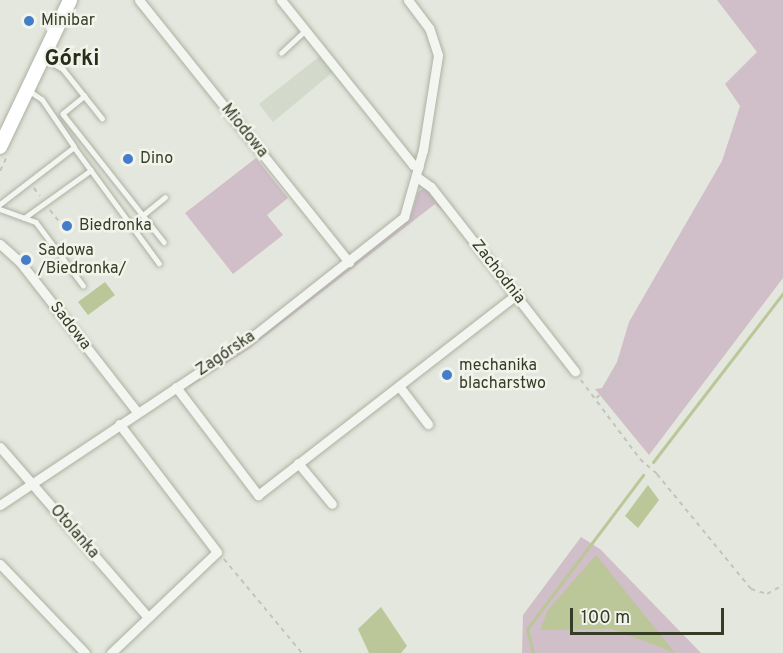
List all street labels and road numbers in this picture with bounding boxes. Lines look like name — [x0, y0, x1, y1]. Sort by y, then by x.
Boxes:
street label: Miodowa — [217, 100, 271, 162]
street label: Zachodnia — [467, 236, 529, 308]
street label: Sadowa — [45, 298, 95, 354]
street label: Zagórska — [193, 327, 259, 381]
street label: Otolanka — [45, 501, 103, 563]

